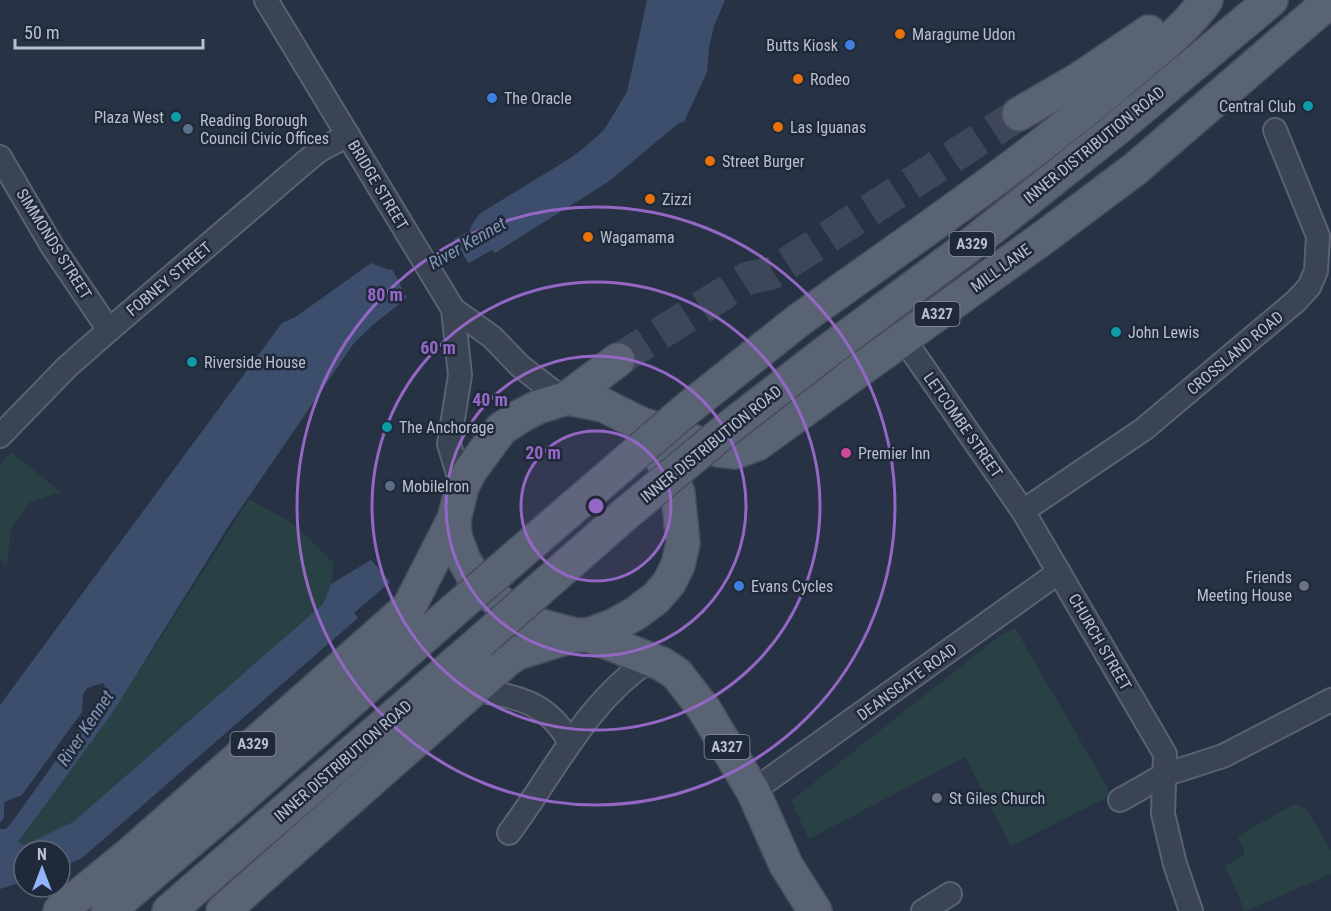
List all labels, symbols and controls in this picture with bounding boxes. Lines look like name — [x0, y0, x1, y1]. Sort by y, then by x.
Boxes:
scale bar — [15, 12, 202, 50]
text: 50 m — [24, 22, 59, 43]
place label: Maragume Udon — [912, 25, 1016, 44]
marker: Maragume Udon — [893, 27, 907, 41]
place label: Butts Kiosk — [766, 36, 839, 55]
marker: Butts Kiosk — [843, 38, 857, 52]
place label: Rodeo — [810, 70, 850, 89]
marker: Rodeo — [791, 72, 805, 86]
street label: INNER DISTRIBUTION ROAD — [1020, 82, 1168, 208]
place label: The Oracle — [504, 89, 572, 108]
marker: The Oracle — [485, 91, 499, 105]
place label: Central Club — [1219, 97, 1296, 116]
marker: Central Club — [1301, 99, 1315, 113]
place label: Plaza West — [94, 108, 164, 127]
marker: Plaza West — [169, 110, 183, 124]
place label: Reading Borough Council Civic Offices — [200, 111, 329, 148]
place label: Las Iguanas — [790, 118, 866, 137]
marker: Las Iguanas — [771, 120, 785, 134]
marker: Reading Borough Council Civic Offices — [181, 122, 195, 136]
street label: BRIDGE STREET — [344, 137, 412, 233]
place label: Street Burger — [722, 152, 805, 171]
marker: Street Burger — [703, 154, 717, 168]
street label: SIMMONDS STREET — [12, 185, 96, 303]
place label: Zizzi — [662, 190, 692, 209]
marker: Zizzi — [643, 192, 657, 206]
water label: River Kennet — [425, 212, 510, 274]
place label: Wagamama — [600, 228, 675, 247]
marker: Wagamama — [581, 230, 595, 244]
road number: A329 — [950, 232, 994, 256]
street label: FOBNEY STREET — [122, 238, 216, 320]
street label: MILL LANE — [967, 240, 1035, 296]
text: 80 m — [367, 284, 403, 305]
road number: A327 — [914, 302, 960, 326]
street label: CROSSLAND ROAD — [1183, 307, 1287, 399]
place label: John Lewis — [1128, 323, 1199, 342]
marker: John Lewis — [1109, 325, 1123, 339]
text: 60 m — [420, 337, 456, 358]
place label: Riverside House — [204, 353, 306, 372]
marker: Riverside House — [185, 355, 199, 369]
street label: LETCOMBE STREET — [920, 369, 1006, 481]
street label: INNER DISTRIBUTION ROAD — [637, 381, 785, 507]
text: 40 m — [472, 389, 508, 410]
place label: The Anchorage — [399, 418, 494, 437]
marker: The Anchorage — [380, 420, 394, 434]
text: 20 m — [525, 442, 561, 463]
place label: Premier Inn — [858, 444, 930, 463]
marker: Premier Inn — [839, 446, 853, 460]
place label: MobileIron — [402, 477, 469, 496]
marker: MobileIron — [383, 479, 397, 493]
centre of rings — [586, 496, 606, 516]
place label: Friends Meeting House — [1197, 568, 1292, 605]
place label: Evans Cycles — [751, 577, 833, 596]
marker: Evans Cycles — [732, 579, 746, 593]
marker: Friends Meeting House — [1297, 579, 1311, 593]
street label: CHURCH STREET — [1065, 590, 1135, 694]
street label: DEANSGATE ROAD — [854, 640, 960, 724]
water label: River Kennet — [52, 686, 118, 770]
street label: INNER DISTRIBUTION ROAD — [270, 696, 416, 826]
road number: A329 — [230, 732, 276, 756]
road number: A327 — [704, 735, 750, 759]
place label: St Giles Church — [949, 789, 1045, 808]
marker: St Giles Church — [930, 791, 944, 805]
north arrow — [12, 839, 72, 899]
text: N — [37, 845, 47, 864]

